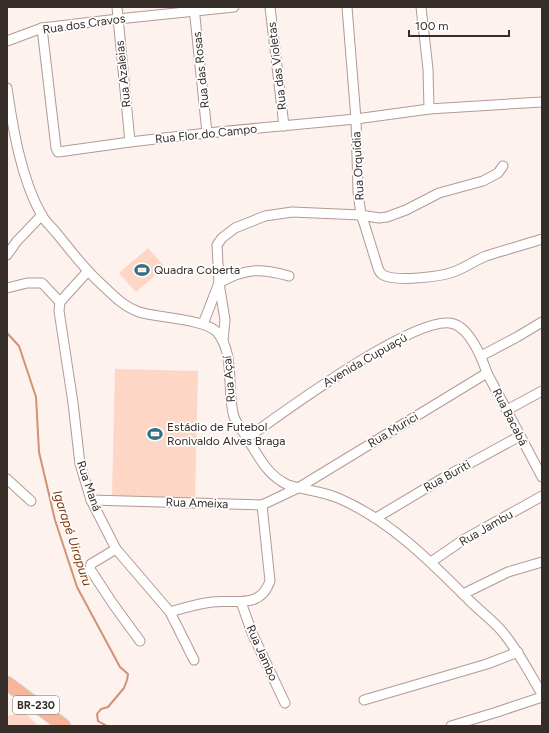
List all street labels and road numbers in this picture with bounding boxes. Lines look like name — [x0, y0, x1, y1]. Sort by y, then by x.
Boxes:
street label: Rua dos Cravos — [42, 11, 127, 37]
street label: Rua das Violetas — [265, 21, 289, 111]
street label: Rua das Rosas — [190, 31, 212, 109]
street label: Rua Azaleias — [112, 39, 133, 108]
street label: Rua Flor do Campo — [154, 122, 258, 146]
street label: Rua Orquídia — [349, 131, 367, 201]
street label: Avenida Cupuaçú — [320, 330, 410, 390]
street label: Rua Açaí — [220, 354, 238, 403]
street label: Rua Bacabá — [490, 386, 530, 448]
street label: Rua Murici — [365, 410, 421, 450]
street label: Rua Buriti — [421, 457, 473, 495]
street label: Rua Maná — [74, 459, 104, 513]
street label: Rua Ameixa — [165, 495, 229, 511]
street label: Rua Jambu — [457, 507, 515, 549]
street label: Rua Jambo — [243, 623, 281, 683]
road number: BR-230 — [13, 696, 59, 714]

